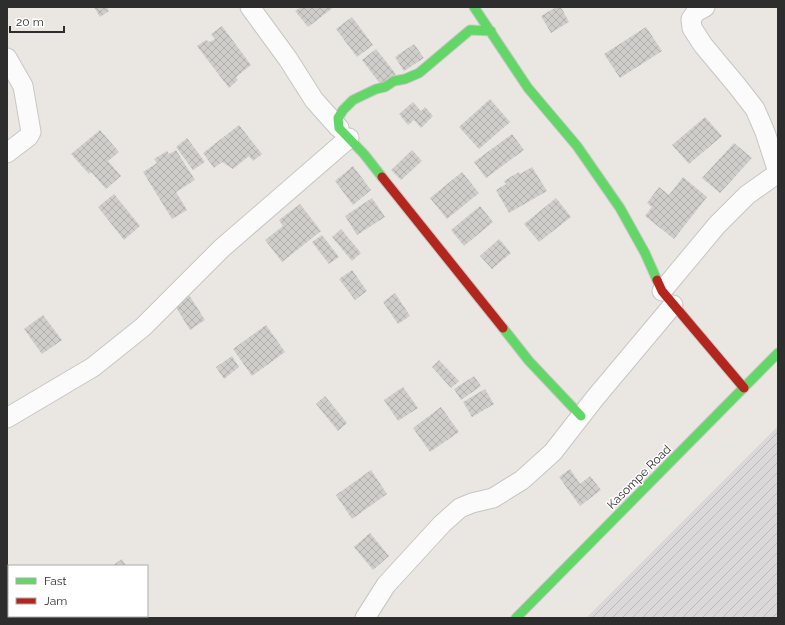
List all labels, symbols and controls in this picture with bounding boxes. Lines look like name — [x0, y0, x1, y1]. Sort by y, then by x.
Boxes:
scale bar — [10, 8, 64, 34]
text: 20 m — [16, 15, 44, 29]
street label: Kasompe Road — [604, 442, 674, 512]
legend — [8, 565, 148, 617]
text: Fast — [44, 574, 67, 588]
text: Jam — [44, 594, 67, 608]

